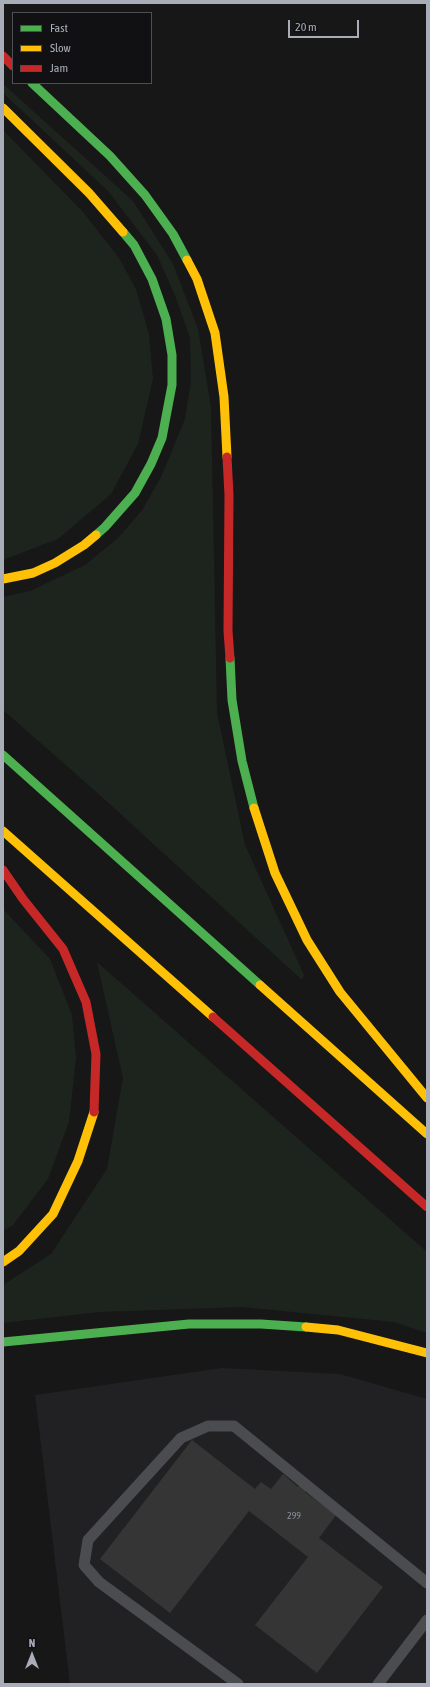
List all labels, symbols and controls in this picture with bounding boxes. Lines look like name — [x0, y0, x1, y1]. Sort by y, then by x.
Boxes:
legend — [12, 12, 152, 84]
scale bar — [290, 12, 361, 38]
text: 20 m — [295, 20, 317, 34]
text: Fast — [50, 21, 68, 35]
text: Slow — [50, 41, 71, 55]
text: Jam — [50, 61, 68, 75]
house number: 299 — [287, 1510, 301, 1522]
north arrow — [12, 1635, 52, 1675]
text: N — [29, 1637, 35, 1649]

